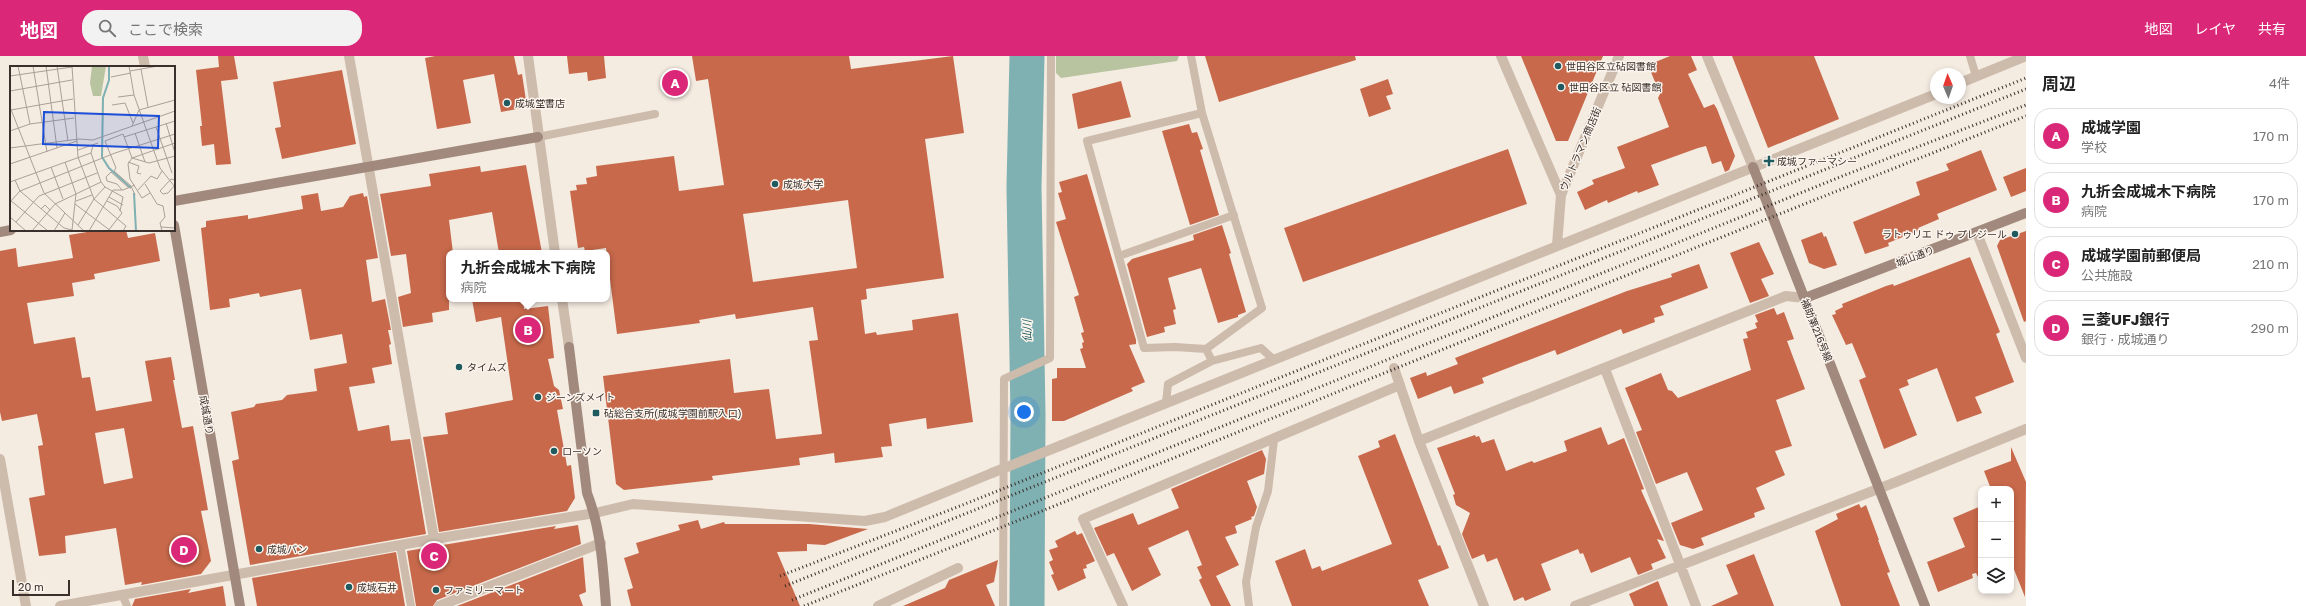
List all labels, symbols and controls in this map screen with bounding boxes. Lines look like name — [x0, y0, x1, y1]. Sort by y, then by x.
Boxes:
search box — [82, 10, 362, 46]
icon: search — [96, 17, 118, 39]
text: 地図 — [20, 18, 58, 41]
text: ここで検索 — [128, 20, 203, 38]
text: 地図 — [2144, 20, 2172, 37]
text: レイヤ — [2194, 20, 2236, 37]
text: 共有 — [2258, 20, 2286, 37]
place label: 世田谷区立砧図書館 — [1566, 60, 1656, 72]
marker: 世田谷区立砧図書館 — [1553, 61, 1563, 71]
inset map — [10, 66, 175, 231]
pin: A — [662, 68, 688, 98]
north arrow — [1930, 68, 1966, 104]
text: 周辺 — [2042, 73, 2076, 94]
text: 4件 — [2269, 75, 2290, 91]
place label: 世田谷区立 砧図書館 — [1569, 81, 1662, 93]
marker: 世田谷区立 砧図書館 — [1556, 82, 1566, 92]
place label: 成城堂書店 — [515, 97, 565, 109]
marker: 成城堂書店 — [502, 98, 512, 108]
street label: ウルトラマン商店街 — [1557, 105, 1603, 193]
text: 成城学園 — [2081, 118, 2141, 136]
text: A — [2051, 128, 2061, 144]
text: 170 m — [2253, 128, 2289, 144]
text: 学校 — [2081, 139, 2107, 155]
place label: 成城ファーマシー — [1777, 155, 1857, 167]
marker: 成城ファーマシー — [1764, 156, 1774, 166]
place label: 成城大学 — [783, 178, 823, 190]
marker: 成城大学 — [770, 179, 780, 189]
text: 九折会成城木下病院 — [2081, 182, 2216, 200]
text: B — [2051, 192, 2061, 208]
text: 170 m — [2253, 192, 2289, 208]
text: 病院 — [2081, 203, 2107, 219]
place label: ラトゥリエ ドゥ プレジール — [1882, 228, 2007, 240]
marker: ラトゥリエ ドゥ プレジール — [2010, 229, 2020, 239]
street label: 城山通り — [1894, 243, 1936, 269]
text: 成城学園前郵便局 — [2081, 246, 2201, 264]
popup — [446, 250, 610, 302]
text: C — [2051, 256, 2061, 272]
text: 210 m — [2252, 256, 2289, 272]
text: 九折会成城木下病院 — [460, 258, 596, 276]
text: 公共施設 — [2081, 267, 2133, 283]
text: 病院 — [460, 279, 487, 295]
street label: 補助第216号線 — [1799, 297, 1835, 363]
text: 三菱UFJ銀行 — [2081, 310, 2169, 328]
pin: B — [515, 315, 541, 345]
water label: 仙川 — [1020, 319, 1033, 342]
text: D — [2051, 320, 2061, 336]
text: 290 m — [2251, 320, 2289, 336]
text: 銀行 · 成城通り — [2081, 331, 2169, 347]
place label: タイムズ — [467, 361, 507, 373]
marker: タイムズ — [454, 362, 464, 372]
place label: ジーンズメイト — [546, 391, 615, 403]
marker: ジーンズメイト — [533, 392, 543, 402]
street label: 成城通り — [198, 394, 216, 436]
your location — [1014, 402, 1034, 422]
place label: 砧総合支所(成城学園前駅入口) — [604, 407, 742, 419]
marker: 砧総合支所(成城学園前駅入口) — [591, 408, 601, 418]
place label: ローソン — [562, 445, 602, 457]
marker: ローソン — [549, 446, 559, 456]
map controls — [1978, 486, 2014, 594]
button: + — [1978, 486, 2014, 522]
button: − — [1978, 522, 2014, 558]
pin: D — [171, 535, 197, 565]
pin: C — [421, 541, 447, 571]
place label: 成城パン — [267, 543, 308, 555]
marker: 成城パン — [254, 544, 264, 554]
button: layers — [1978, 558, 2014, 594]
scale bar — [12, 578, 70, 597]
text: 20 m — [18, 580, 44, 593]
place label: 成城石井 — [357, 581, 397, 593]
marker: 成城石井 — [344, 582, 354, 592]
place label: ファミリーマート — [444, 584, 524, 596]
marker: ファミリーマート — [431, 585, 441, 595]

